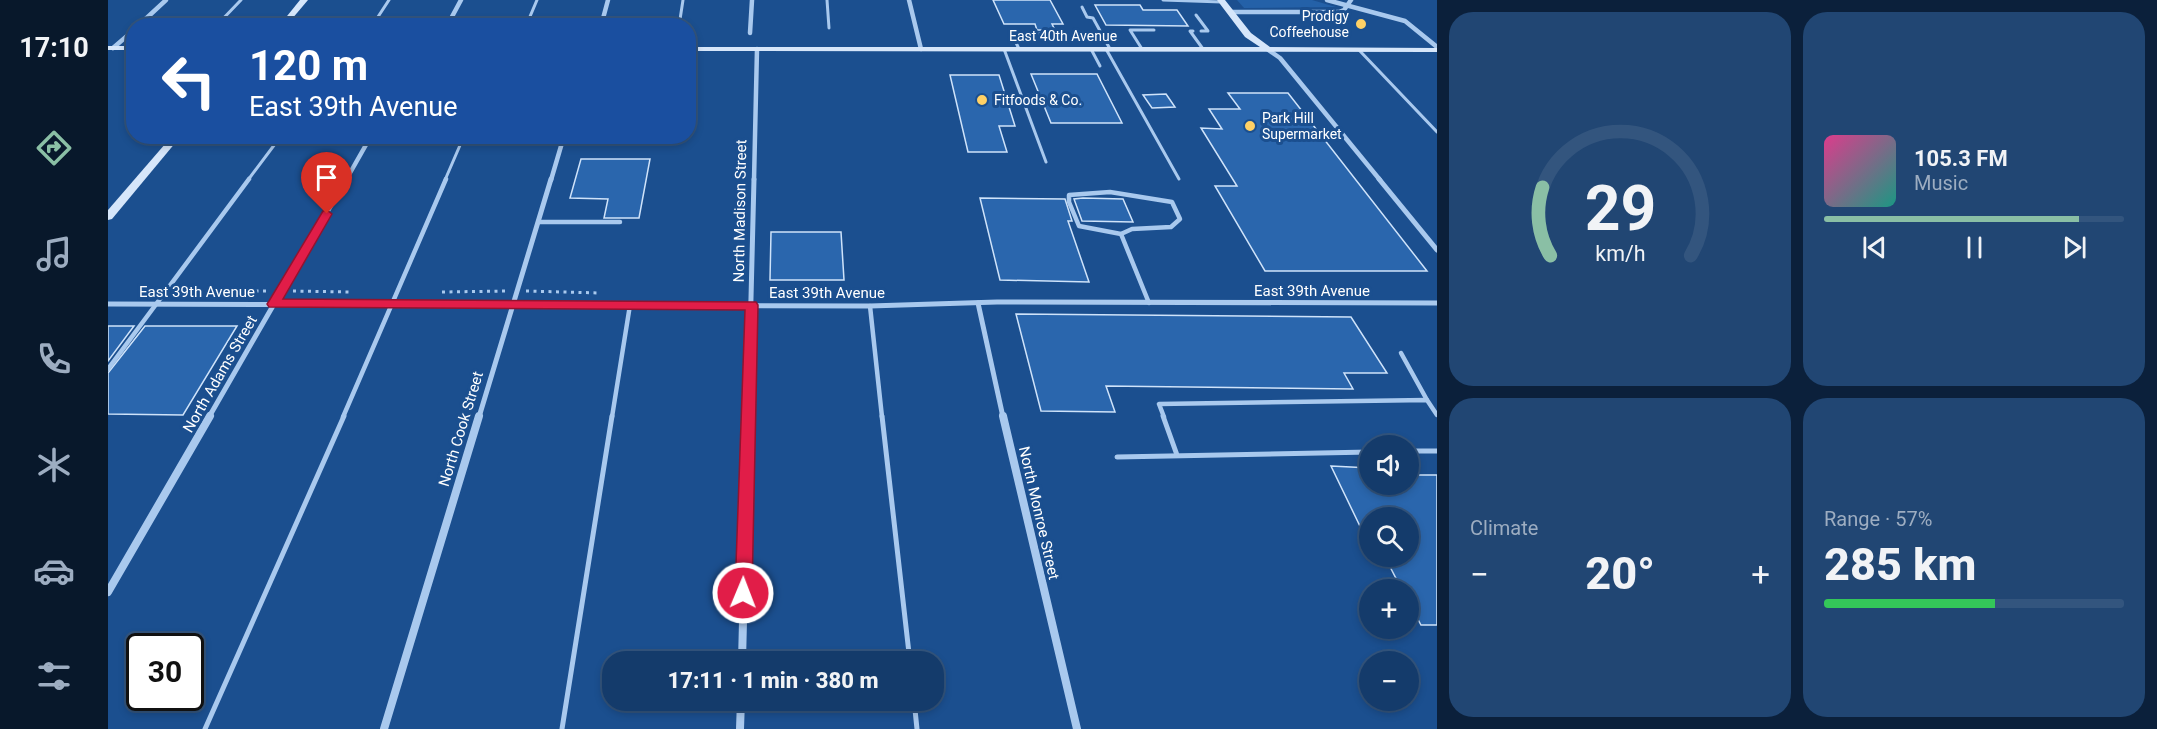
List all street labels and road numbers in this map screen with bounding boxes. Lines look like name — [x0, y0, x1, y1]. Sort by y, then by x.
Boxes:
street label: East 40th Avenue — [1009, 28, 1117, 44]
street label: North Madison Street — [730, 139, 750, 283]
street label: East 39th Avenue — [1254, 282, 1370, 300]
street label: East 39th Avenue — [139, 283, 255, 301]
street label: East 39th Avenue — [769, 284, 885, 302]
street label: North Adams Street — [179, 312, 261, 436]
street label: North Cook Street — [435, 369, 487, 489]
street label: North Monroe Street — [1015, 445, 1063, 581]

